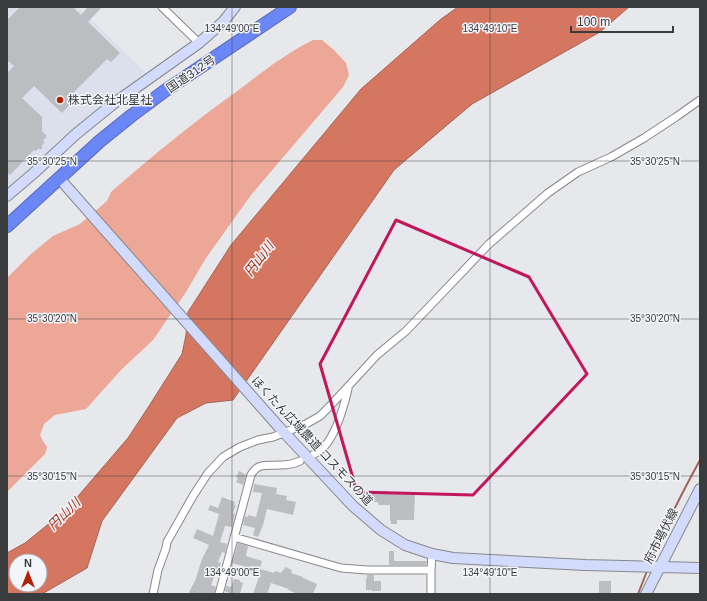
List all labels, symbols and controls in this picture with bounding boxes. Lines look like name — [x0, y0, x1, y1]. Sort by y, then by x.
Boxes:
scale bar — [571, 8, 673, 34]
text: 100 m — [577, 15, 610, 29]
text: 134°49'00"E — [204, 23, 260, 34]
text: 134°49'10"E — [462, 23, 518, 34]
street label: 国道312号 — [164, 53, 218, 95]
place label: 株式会社北星社 — [68, 93, 152, 107]
marker: 株式会社北星社 — [55, 95, 65, 105]
text: 35°30'25"N — [27, 156, 77, 167]
text: 35°30'25"N — [630, 156, 680, 167]
water label: 円山川 — [241, 237, 278, 279]
text: 35°30'20"N — [27, 313, 77, 324]
text: 35°30'20"N — [630, 313, 680, 324]
street label: ほくたん広域農道 コスモスの道 — [248, 374, 376, 508]
text: 35°30'15"N — [27, 471, 77, 482]
text: 35°30'15"N — [630, 471, 680, 482]
water label: 円山川 — [45, 494, 85, 533]
street label: 府市場伏線 — [641, 506, 681, 566]
north arrow — [8, 553, 48, 593]
text: N — [24, 557, 32, 569]
text: 134°49'00"E — [204, 567, 260, 578]
text: 134°49'10"E — [462, 567, 518, 578]

